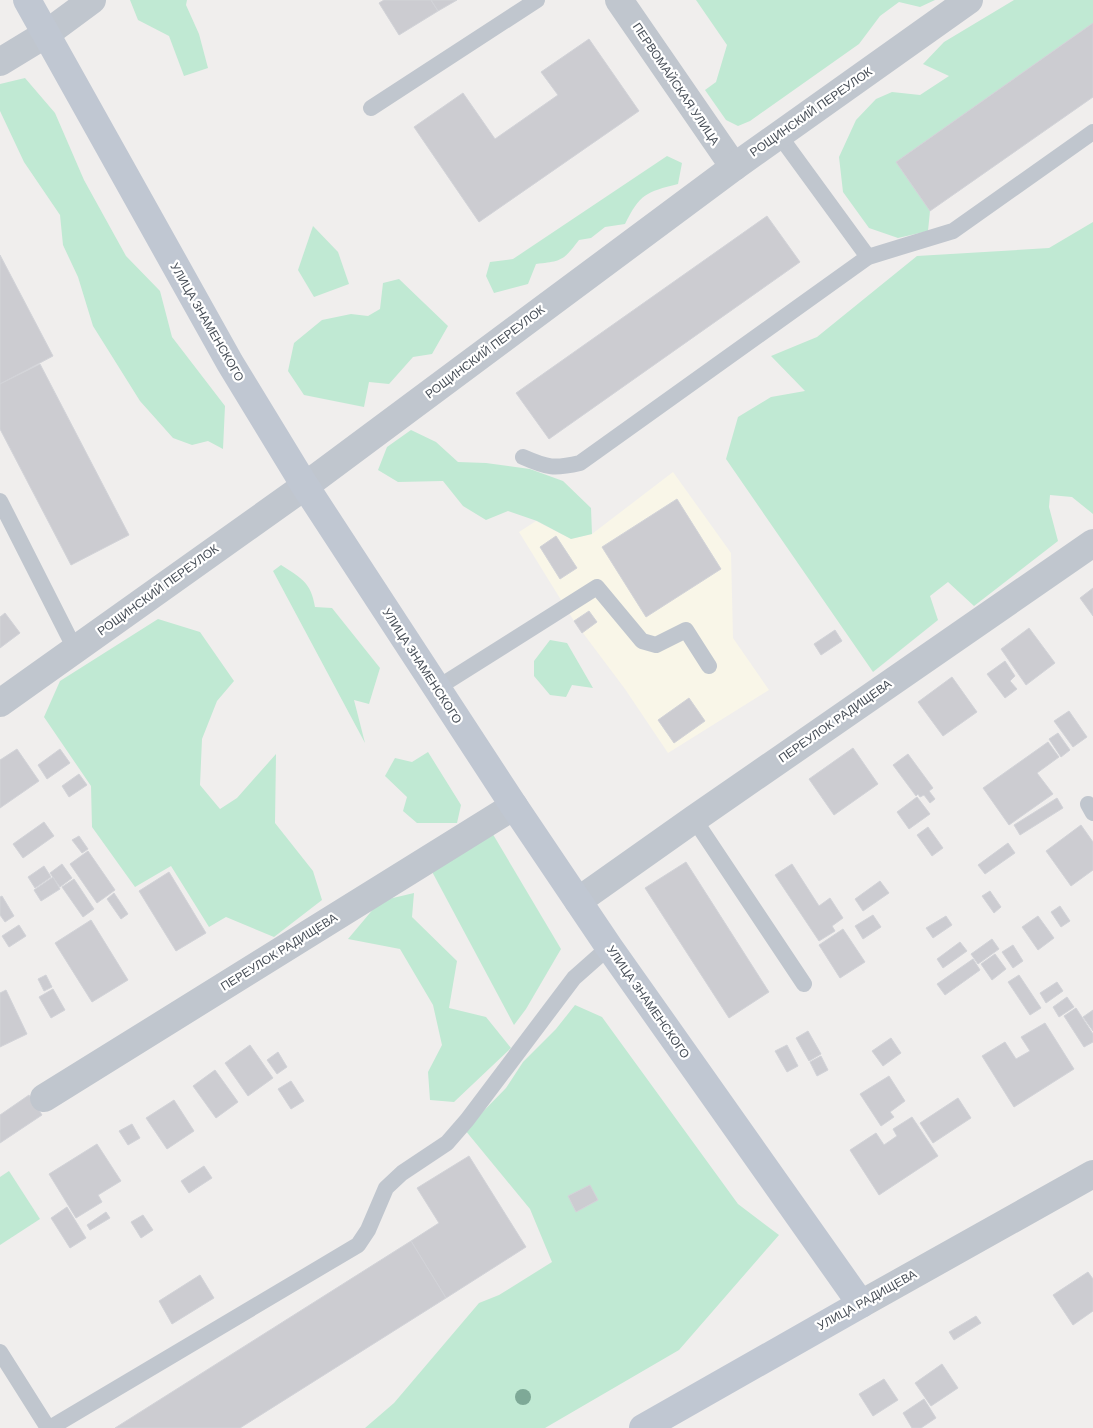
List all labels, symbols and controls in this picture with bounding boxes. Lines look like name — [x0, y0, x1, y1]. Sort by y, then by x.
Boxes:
street label: ПЕРВОМАЙСКАЯ УЛИЦА — [630, 20, 723, 148]
street label: РОЩИНСКИЙ ПЕРЕУЛОК — [747, 64, 875, 160]
street label: УЛИЦА ЗНАМЕНСКОГО — [167, 260, 247, 384]
street label: РОЩИНСКИЙ ПЕРЕУЛОК — [422, 302, 547, 401]
street label: РОЩИНСКИЙ ПЕРЕУЛОК — [94, 541, 221, 639]
street label: УЛИЦА ЗНАМЕНСКОГО — [379, 606, 465, 726]
street label: ПЕРЕУЛОК РАДИЩЕВА — [776, 677, 894, 765]
street label: ПЕРЕУЛОК РАДИЩЕВА — [218, 910, 340, 994]
street label: УЛИЦА ЗНАМЕНСКОГО — [604, 943, 692, 1061]
street label: УЛИЦА РАДИЩЕВА — [815, 1267, 919, 1333]

